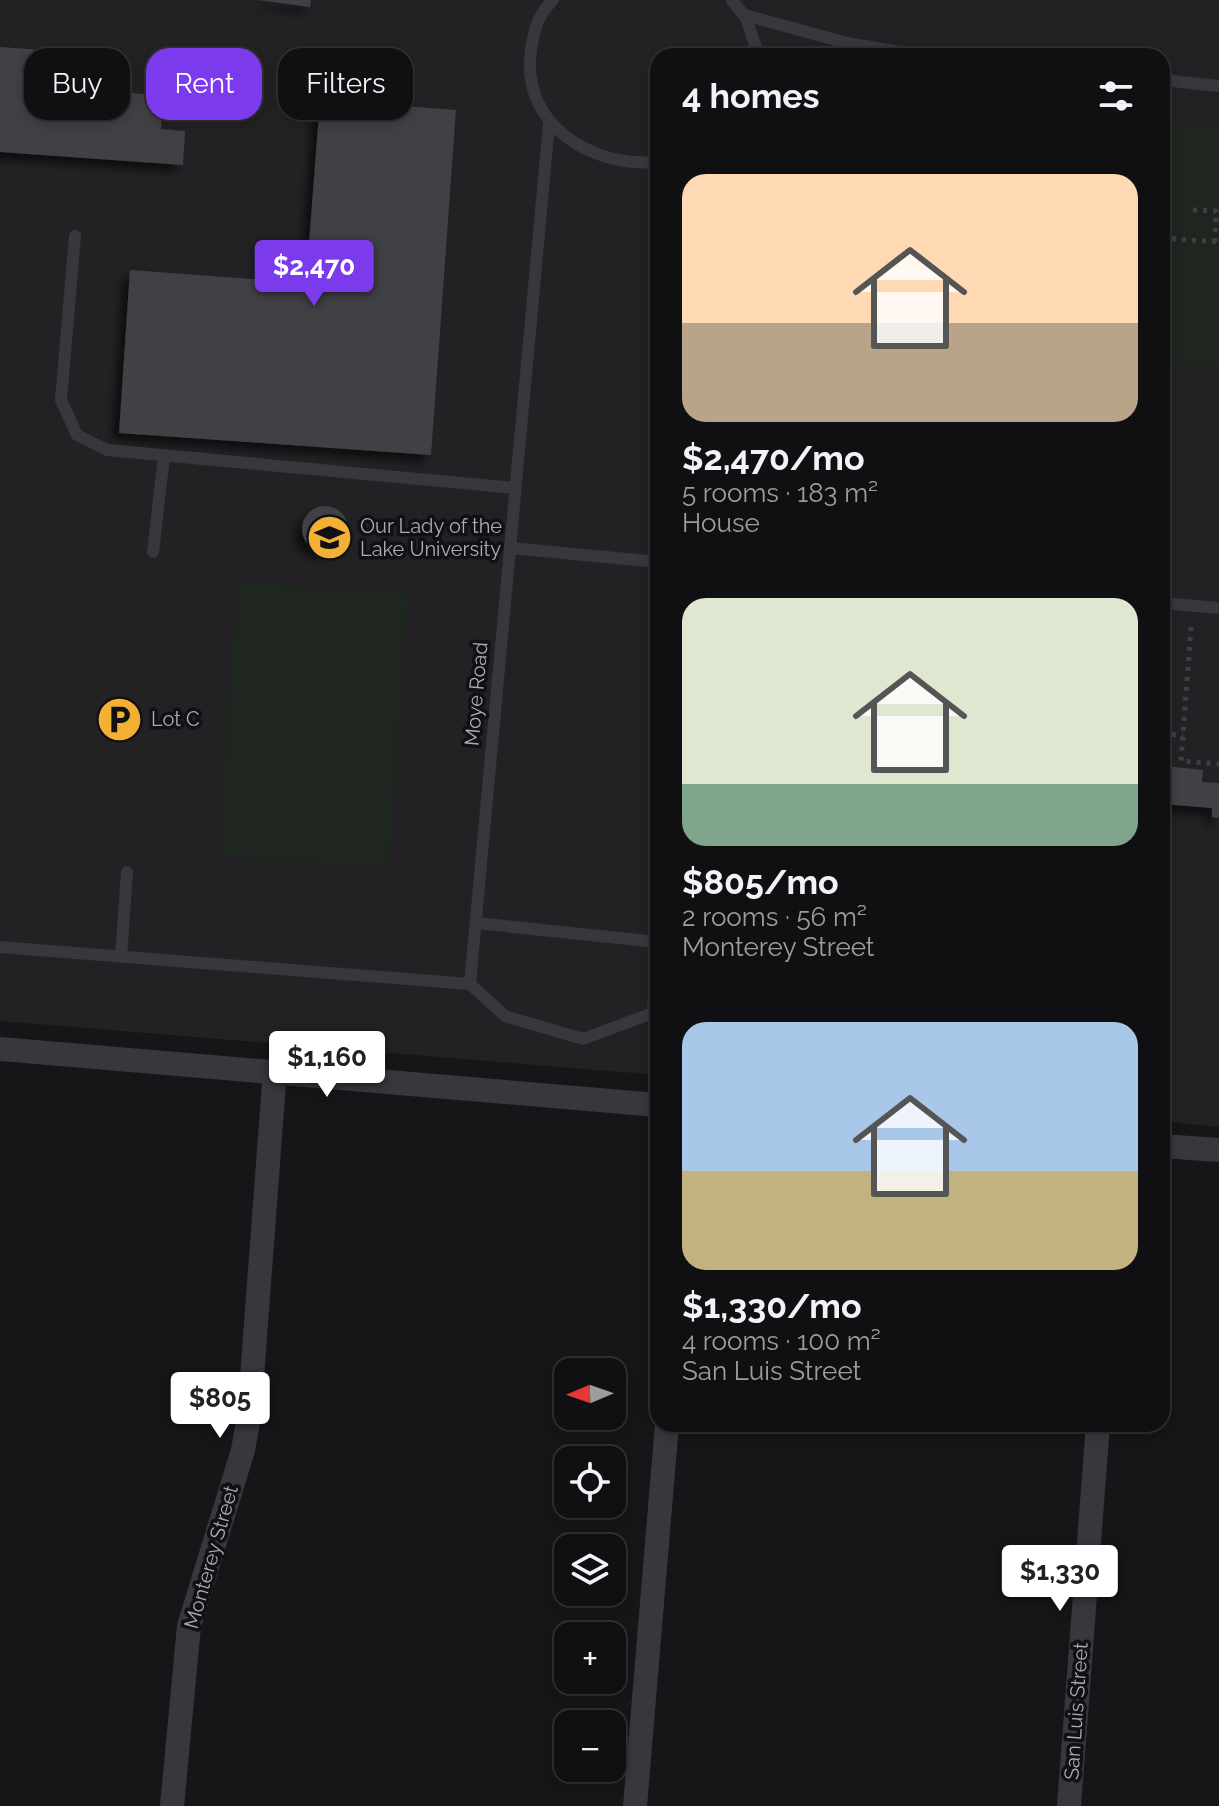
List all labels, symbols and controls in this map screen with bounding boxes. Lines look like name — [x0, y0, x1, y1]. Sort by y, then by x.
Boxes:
chip: Buy — [24, 48, 130, 120]
chip: Rent — [146, 48, 262, 120]
chip: Filters — [278, 48, 413, 120]
icon: filters — [1094, 74, 1138, 118]
text: 4 homes — [682, 76, 820, 116]
icon: home — [838, 226, 982, 370]
pin: $2,470 — [249, 240, 379, 308]
text: $2,470 — [273, 251, 355, 281]
text: $2,470/mo — [682, 438, 865, 478]
text: 5 rooms · 183 m² — [682, 478, 878, 508]
text: House — [682, 508, 760, 538]
school or university icon: Our Lady of the Lake University — [305, 514, 353, 562]
place label: Our Lady of the Lake University — [360, 514, 502, 561]
street label: Moye Road — [460, 641, 492, 747]
icon: home — [838, 650, 982, 794]
parking icon: Lot C — [96, 695, 144, 743]
place label: Lot C — [151, 707, 200, 731]
text: $805/mo — [682, 862, 839, 902]
text: 2 rooms · 56 m² — [682, 902, 867, 932]
text: Monterey Street — [682, 932, 875, 962]
pin: $1,160 — [262, 1031, 392, 1099]
text: $1,160 — [287, 1042, 367, 1072]
icon: home — [838, 1074, 982, 1218]
text: $1,330/mo — [682, 1286, 862, 1326]
text: 4 rooms · 100 m² — [682, 1326, 881, 1356]
text: San Luis Street — [682, 1356, 861, 1386]
north arrow — [554, 1358, 626, 1430]
map controls — [554, 1358, 626, 1782]
pin: $805 — [173, 1372, 267, 1440]
text: $805 — [189, 1383, 251, 1413]
button: locate — [554, 1446, 626, 1518]
street label: Monterey Street — [179, 1482, 243, 1631]
button: layers — [554, 1534, 626, 1606]
pin: $1,330 — [995, 1545, 1125, 1613]
text: $1,330 — [1020, 1556, 1100, 1586]
button: + — [554, 1622, 626, 1694]
street label: San Luis Street — [1059, 1641, 1093, 1781]
button: − — [554, 1710, 626, 1782]

